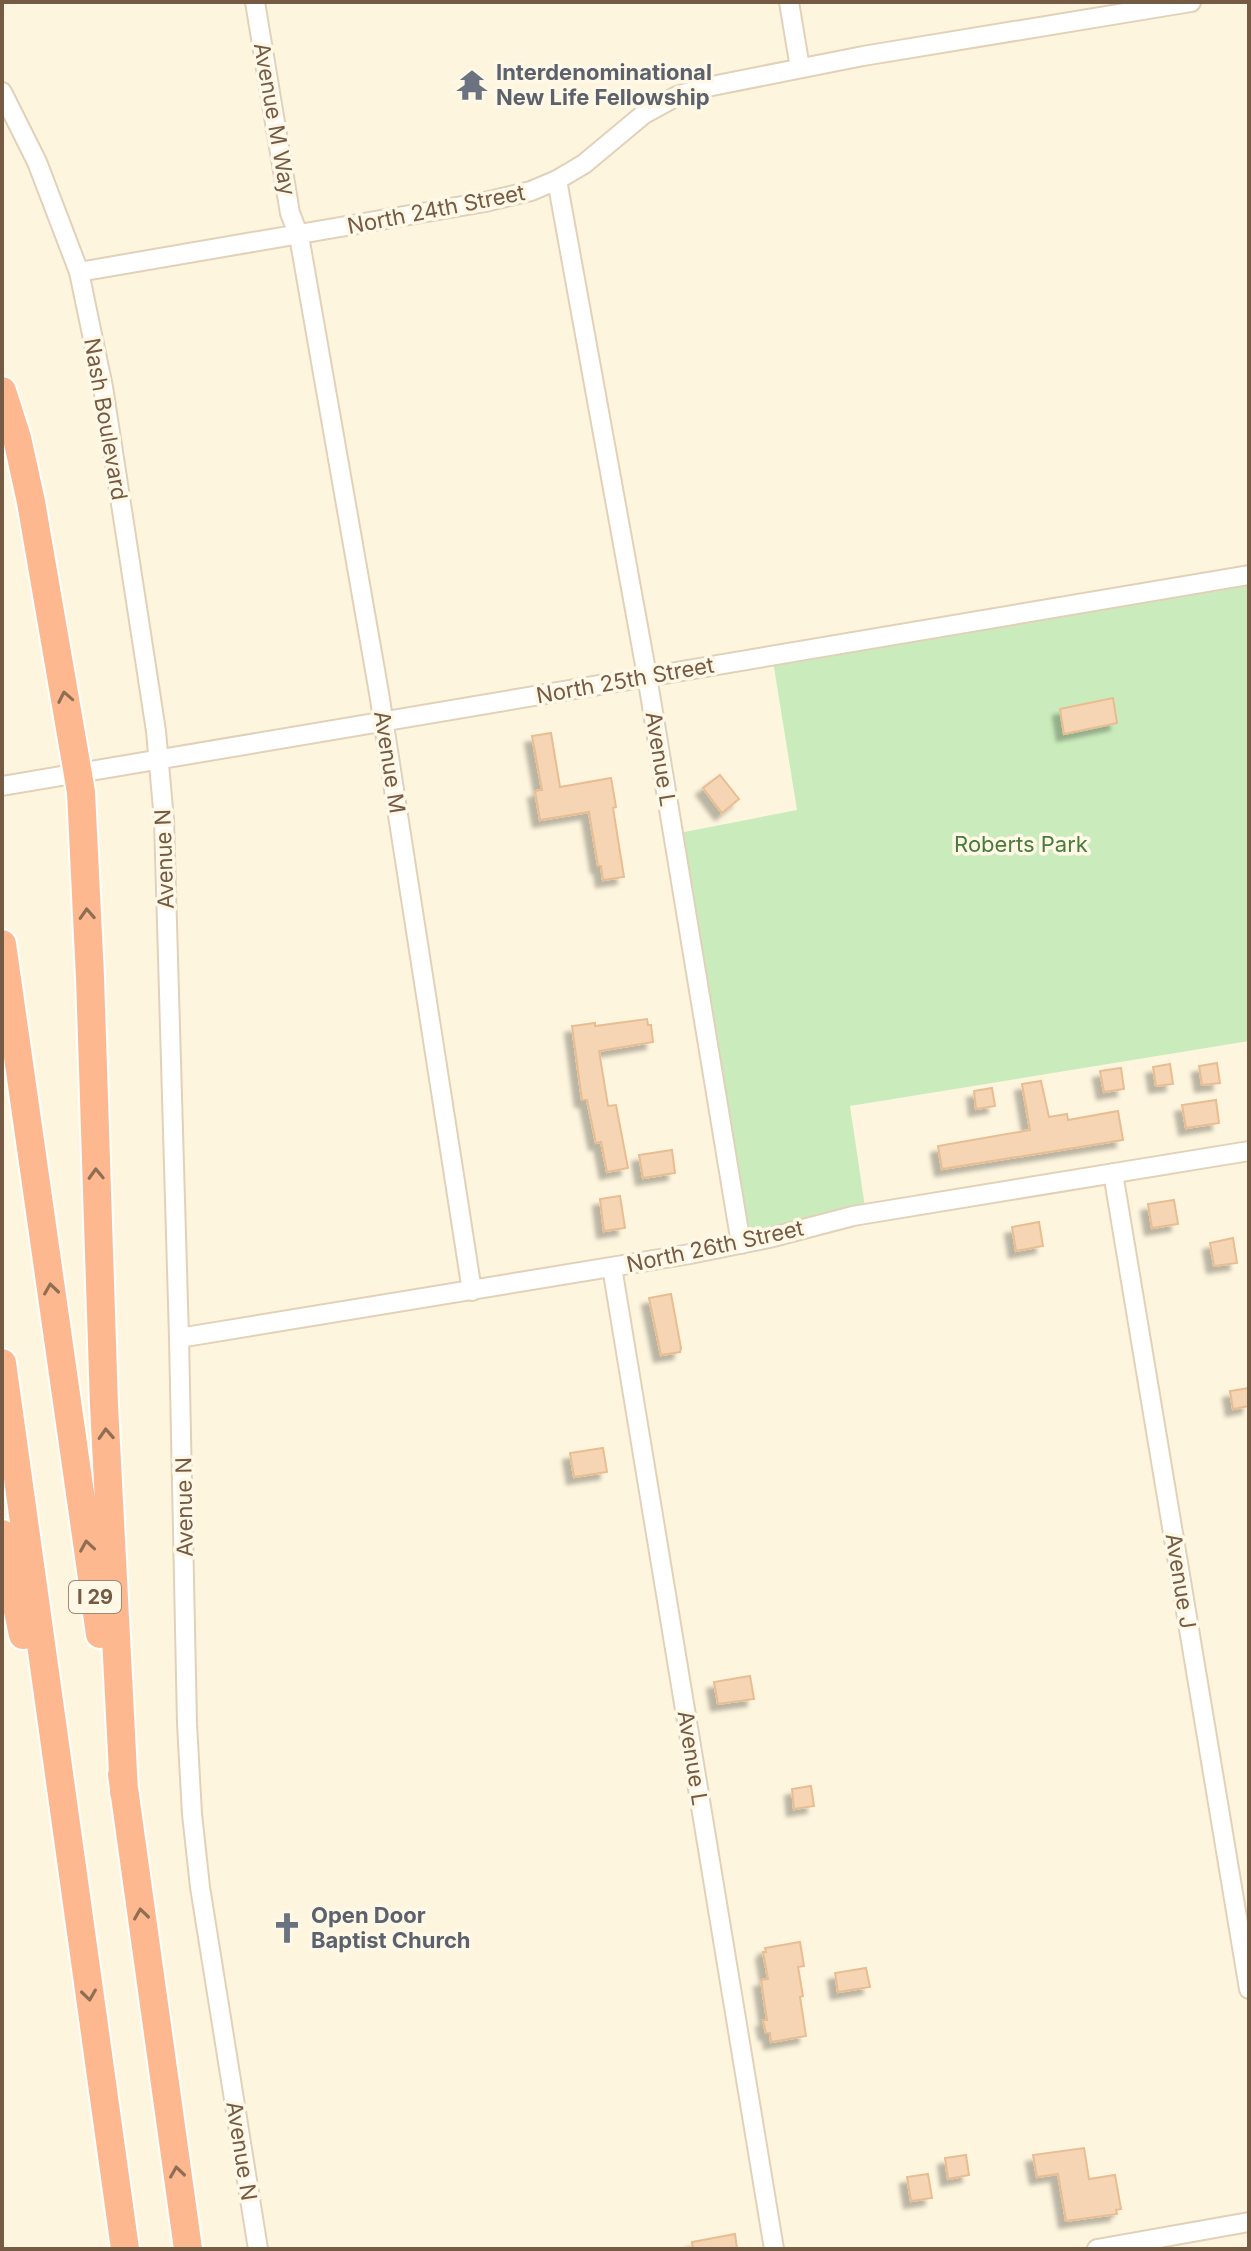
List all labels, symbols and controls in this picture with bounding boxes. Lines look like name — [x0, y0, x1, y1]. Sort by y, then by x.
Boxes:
street label: Avenue M Way — [249, 41, 301, 197]
place label: Interdenominational New Life Fellowship — [496, 59, 712, 110]
temple icon: Interdenominational New Life Fellowship — [455, 68, 489, 102]
street label: North 24th Street — [345, 179, 527, 239]
street label: Nash Boulevard — [79, 336, 133, 502]
street label: North 25th Street — [534, 652, 716, 708]
one-way arrow — [57, 690, 74, 703]
street label: Avenue M — [369, 709, 411, 815]
street label: Avenue L — [641, 710, 681, 808]
street label: Avenue N — [149, 809, 179, 909]
park label: Roberts Park — [954, 831, 1088, 857]
one-way arrow — [79, 907, 96, 920]
one-way arrow — [88, 1167, 105, 1180]
street label: North 26th Street — [624, 1215, 806, 1277]
one-way arrow — [43, 1282, 60, 1296]
one-way arrow — [98, 1427, 115, 1440]
street label: Avenue N — [170, 1457, 198, 1557]
street label: Avenue J — [1161, 1532, 1201, 1630]
one-way arrow — [79, 1539, 96, 1553]
road number: I 29 — [69, 1581, 121, 1613]
street label: Avenue L — [673, 1709, 713, 1807]
place label: Open Door Baptist Church — [311, 1902, 471, 1953]
one-way arrow — [133, 1907, 150, 1921]
church icon: Open Door Baptist Church — [270, 1911, 304, 1945]
one-way arrow — [80, 1988, 97, 2002]
street label: Avenue N — [221, 2100, 263, 2202]
one-way arrow — [169, 2165, 186, 2179]

